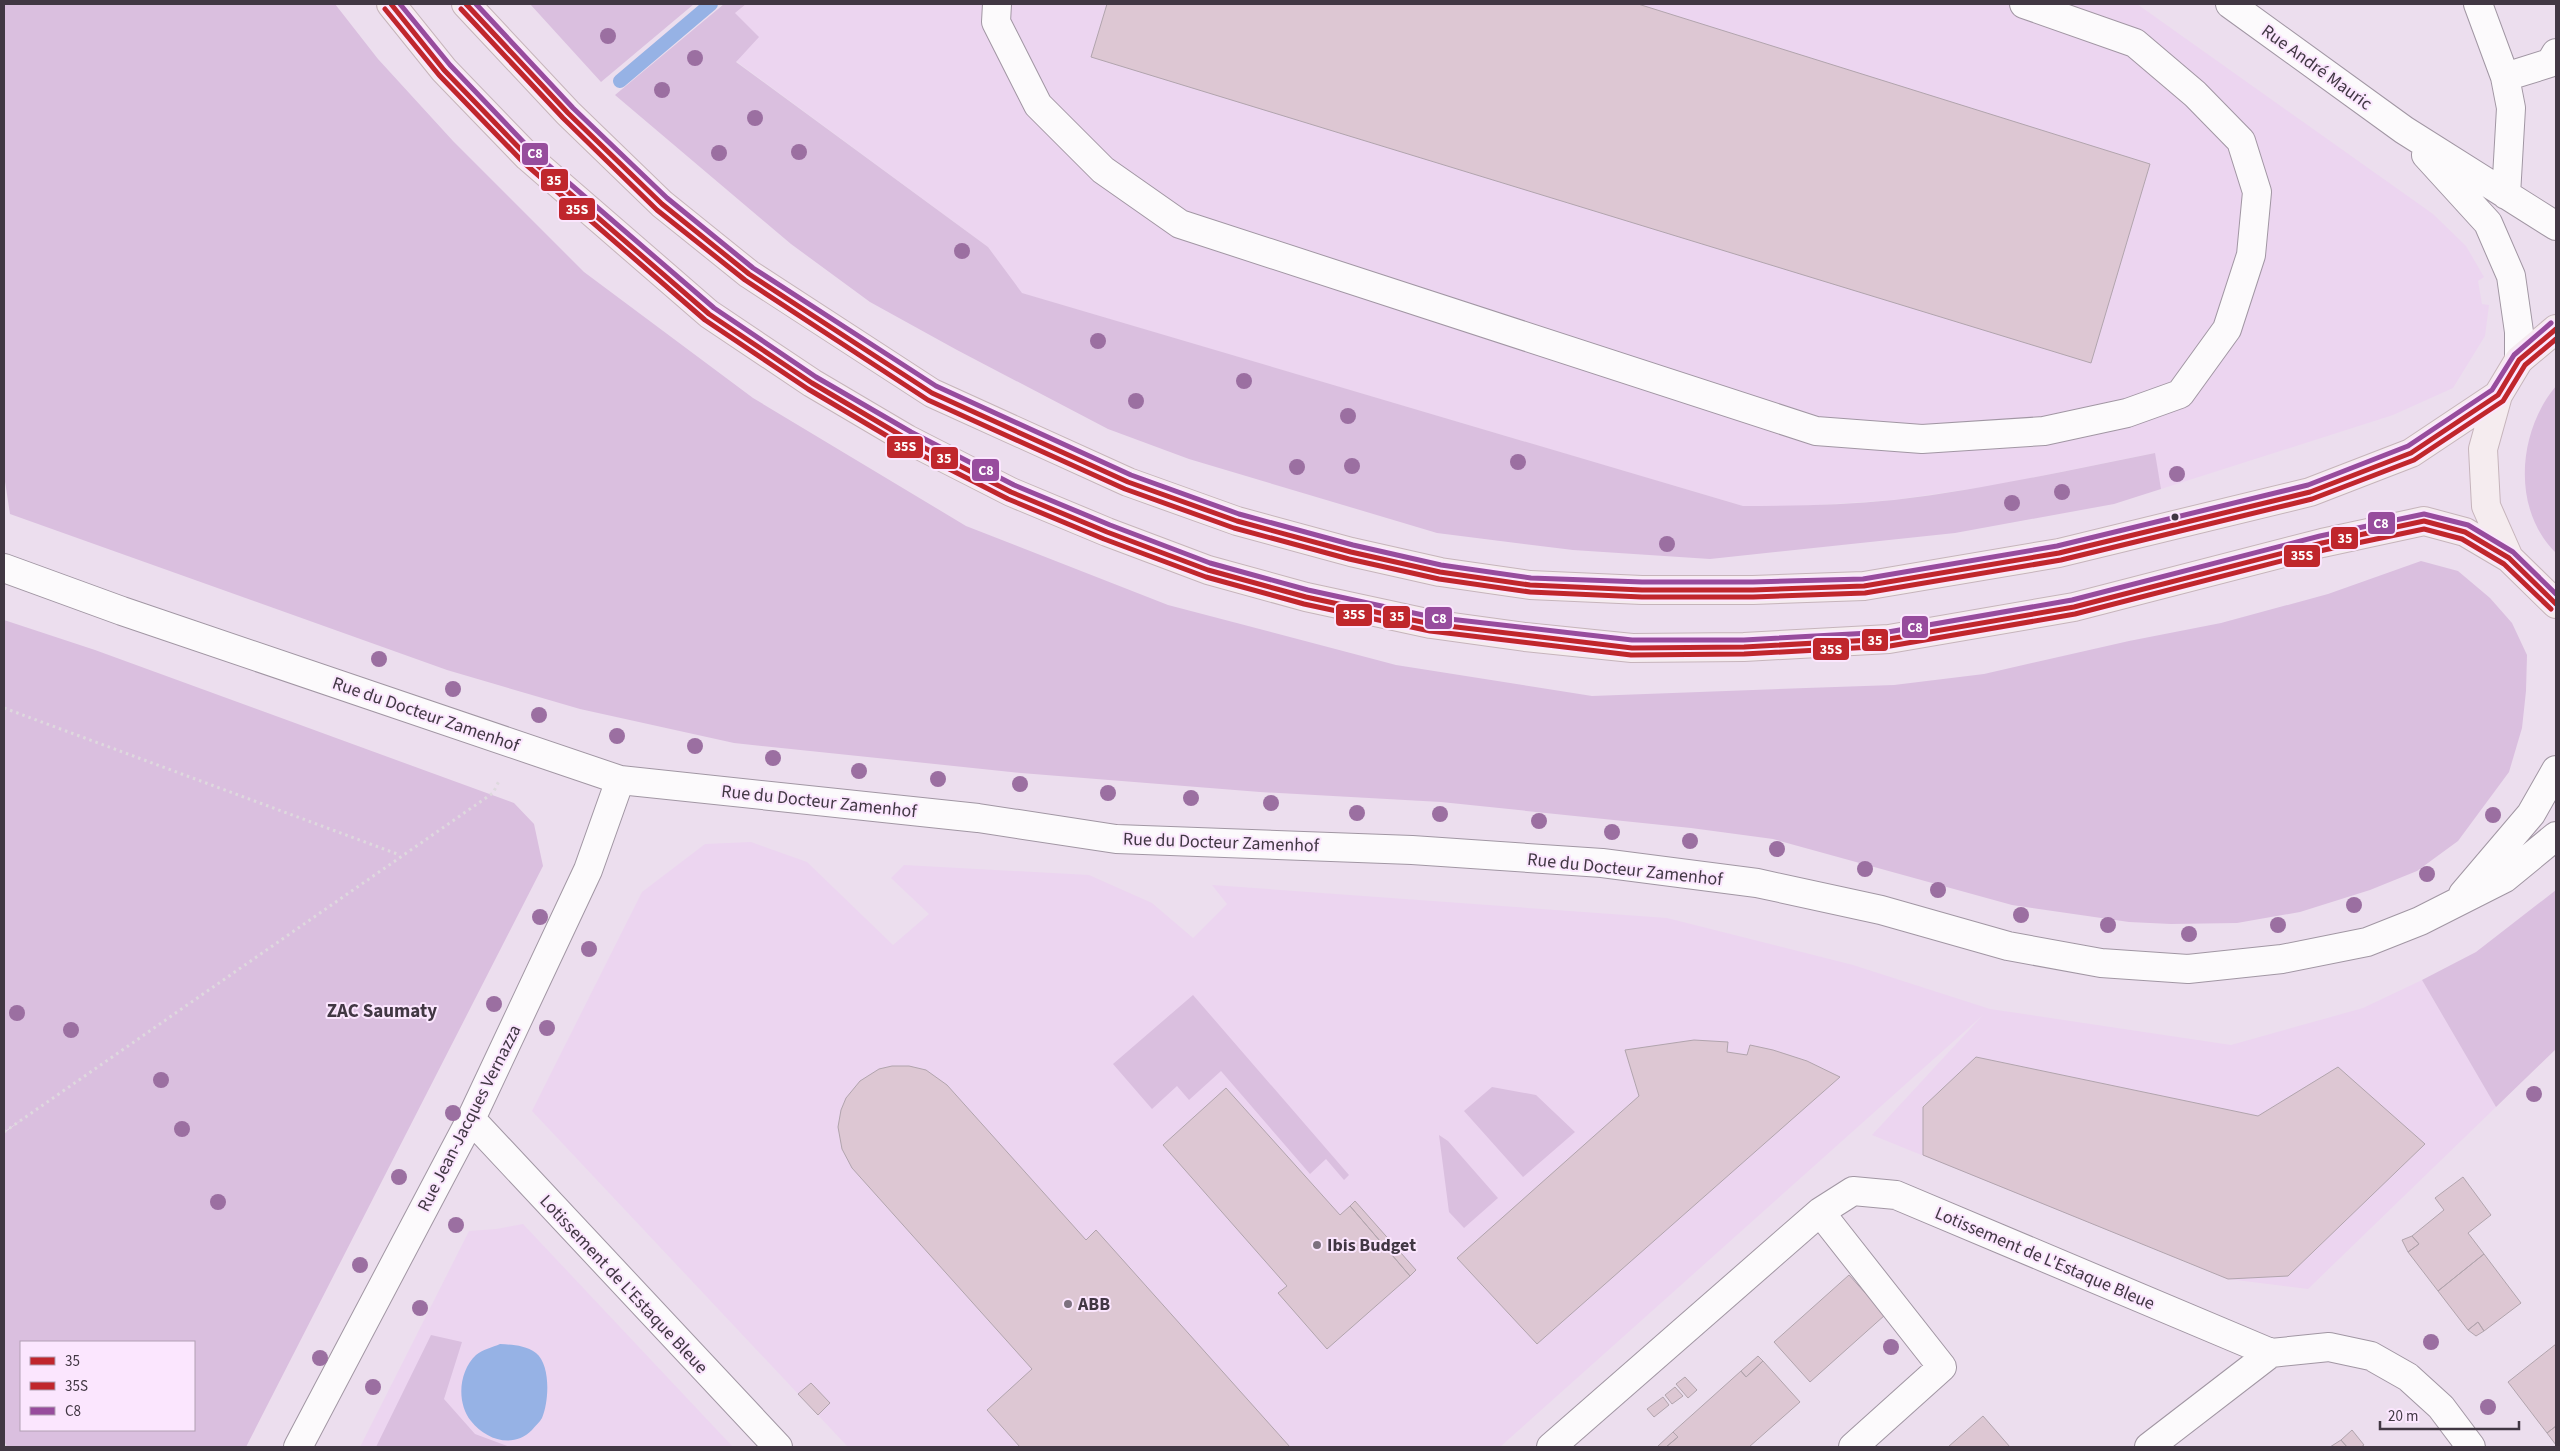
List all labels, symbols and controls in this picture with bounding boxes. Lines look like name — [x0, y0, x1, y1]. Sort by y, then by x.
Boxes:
street label: Rue André Mauric — [2256, 19, 2377, 116]
line badge: C8 — [521, 142, 549, 166]
text: C8 — [527, 144, 543, 164]
line badge: 35 — [540, 168, 569, 192]
text: 35 — [547, 171, 561, 191]
line badge: 35S — [558, 197, 596, 221]
text: 35S — [566, 200, 588, 220]
line badge: 35S — [886, 435, 924, 459]
text: 35S — [894, 437, 916, 457]
line badge: 35 — [930, 446, 959, 470]
text: 35 — [937, 449, 951, 469]
line badge: C8 — [971, 458, 1000, 482]
text: C8 — [978, 461, 994, 481]
line badge: C8 — [2367, 511, 2396, 535]
unlabelled marker — [2170, 512, 2180, 522]
text: C8 — [2373, 514, 2389, 534]
line badge: 35 — [2330, 526, 2359, 550]
text: 35 — [2338, 529, 2352, 549]
line badge: 35S — [2283, 544, 2321, 568]
text: 35S — [2291, 546, 2313, 566]
line badge: 35S — [1335, 603, 1373, 627]
text: 35S — [1343, 605, 1365, 625]
line badge: 35 — [1382, 605, 1411, 629]
line badge: C8 — [1424, 606, 1453, 630]
text: 35 — [1390, 607, 1404, 627]
text: C8 — [1431, 609, 1447, 629]
line badge: C8 — [1901, 615, 1929, 639]
text: C8 — [1907, 618, 1923, 638]
line badge: 35 — [1861, 628, 1889, 652]
text: 35 — [1868, 631, 1882, 651]
line badge: 35S — [1812, 637, 1850, 661]
text: 35S — [1820, 640, 1842, 660]
street label: Rue du Docteur Zamenhof — [329, 671, 523, 758]
street label: Rue du Docteur Zamenhof — [720, 779, 919, 824]
street label: Rue du Docteur Zamenhof — [1123, 827, 1320, 858]
street label: Rue du Docteur Zamenhof — [1526, 847, 1725, 892]
district label: ZAC Saumaty — [327, 998, 437, 1025]
street label: Rue Jean-Jacques Vernazza — [411, 1021, 527, 1216]
street label: Lotissement de L'Estaque Bleue — [534, 1189, 714, 1379]
street label: Lotissement de L'Estaque Bleue — [1931, 1201, 2159, 1316]
place label: Ibis Budget — [1327, 1233, 1416, 1258]
marker: Ibis Budget — [1311, 1239, 1323, 1251]
place label: ABB — [1077, 1292, 1110, 1317]
marker: ABB — [1062, 1298, 1074, 1310]
legend — [20, 1341, 195, 1431]
text: 35 — [65, 1351, 80, 1372]
text: 35S — [65, 1376, 88, 1397]
scale bar — [2380, 1398, 2519, 1430]
text: C8 — [65, 1401, 81, 1422]
text: 20 m — [2388, 1406, 2418, 1427]

